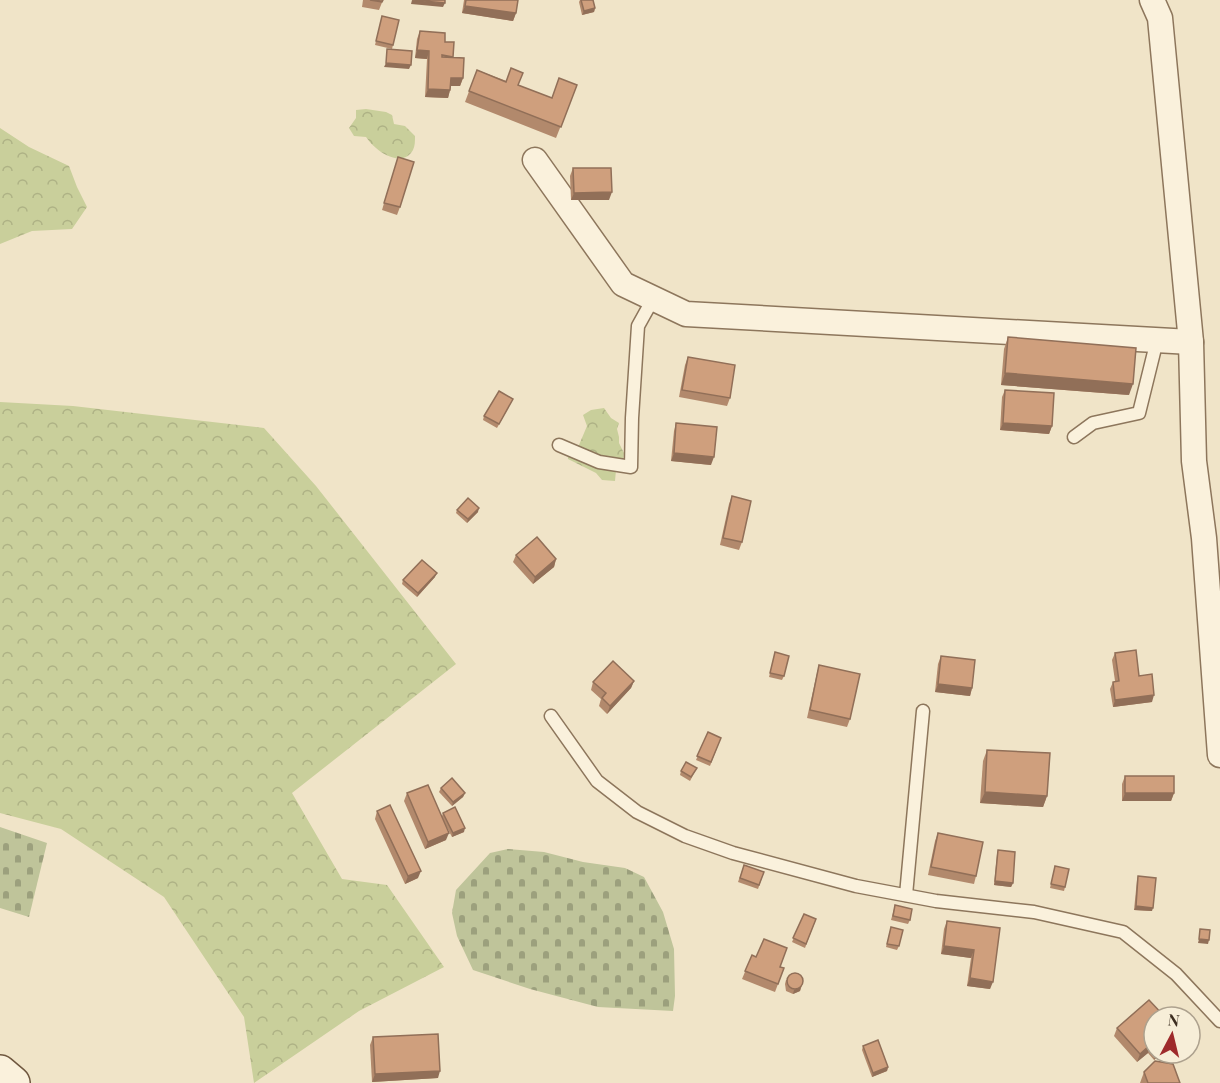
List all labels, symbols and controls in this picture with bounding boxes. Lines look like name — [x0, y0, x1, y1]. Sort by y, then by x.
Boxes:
north arrow — [1142, 1005, 1202, 1065]
text: N — [1167, 1008, 1181, 1031]

